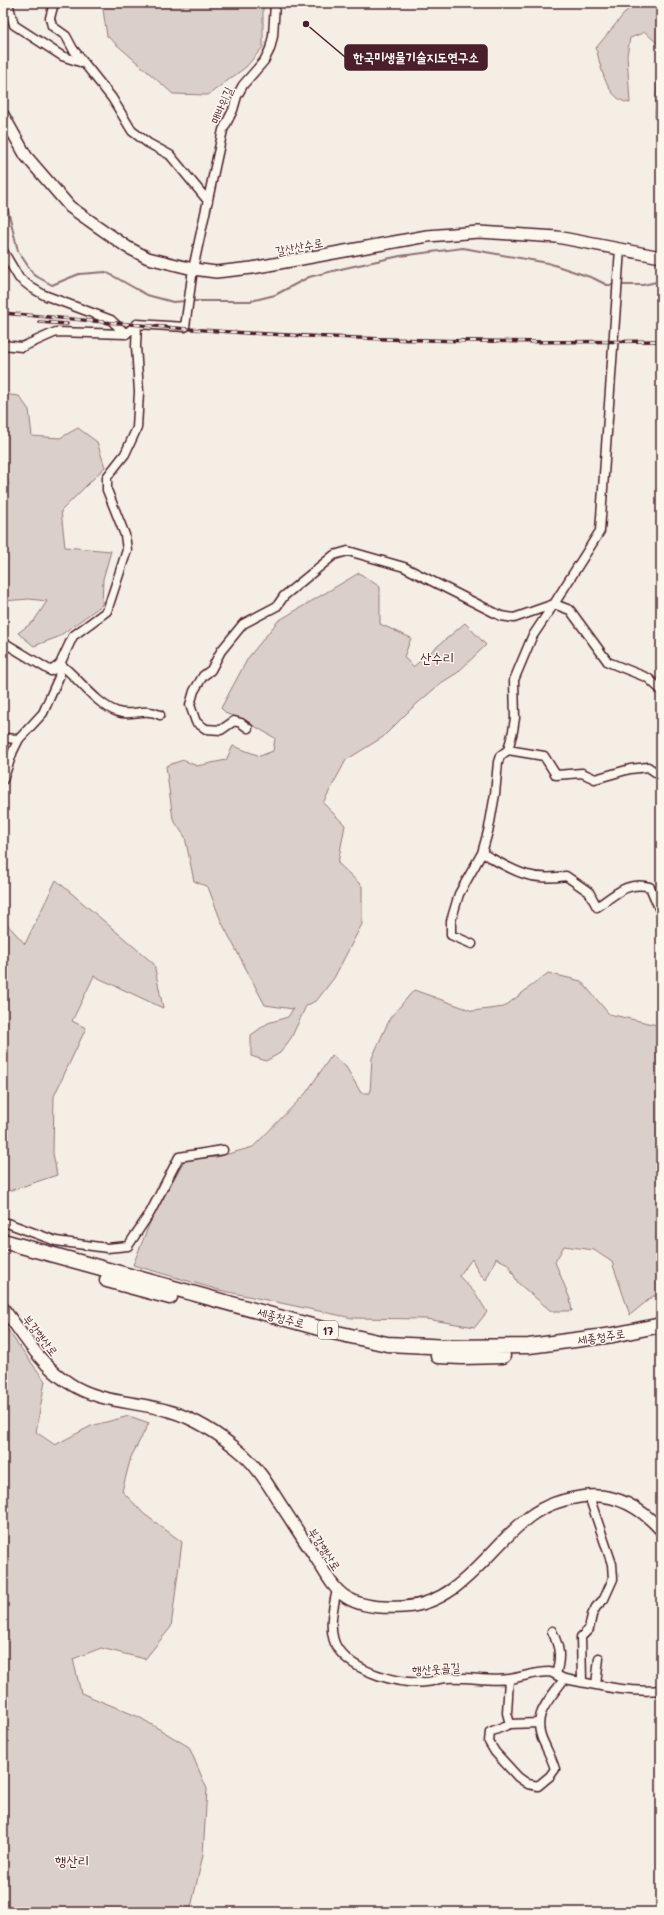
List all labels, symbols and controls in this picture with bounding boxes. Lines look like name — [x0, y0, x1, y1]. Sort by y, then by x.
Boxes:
callout: 한국미생물기술지도연구소 — [345, 45, 487, 70]
text: 한국미생물기술지도연구소 — [352, 48, 479, 65]
street label: 매바위길 — [206, 84, 236, 126]
street label: 갈산산수로 — [274, 234, 324, 258]
district label: 산수리 — [420, 648, 454, 667]
street label: 세종청주로 — [256, 1303, 306, 1331]
street label: 부강행산로 — [20, 1311, 62, 1359]
road number: 17 — [318, 1321, 338, 1339]
street label: 세종청주로 — [576, 1324, 626, 1348]
street label: 부강행산로 — [305, 1524, 345, 1574]
street label: 행산웃골길 — [411, 1658, 461, 1678]
district label: 행산리 — [55, 1851, 89, 1870]

